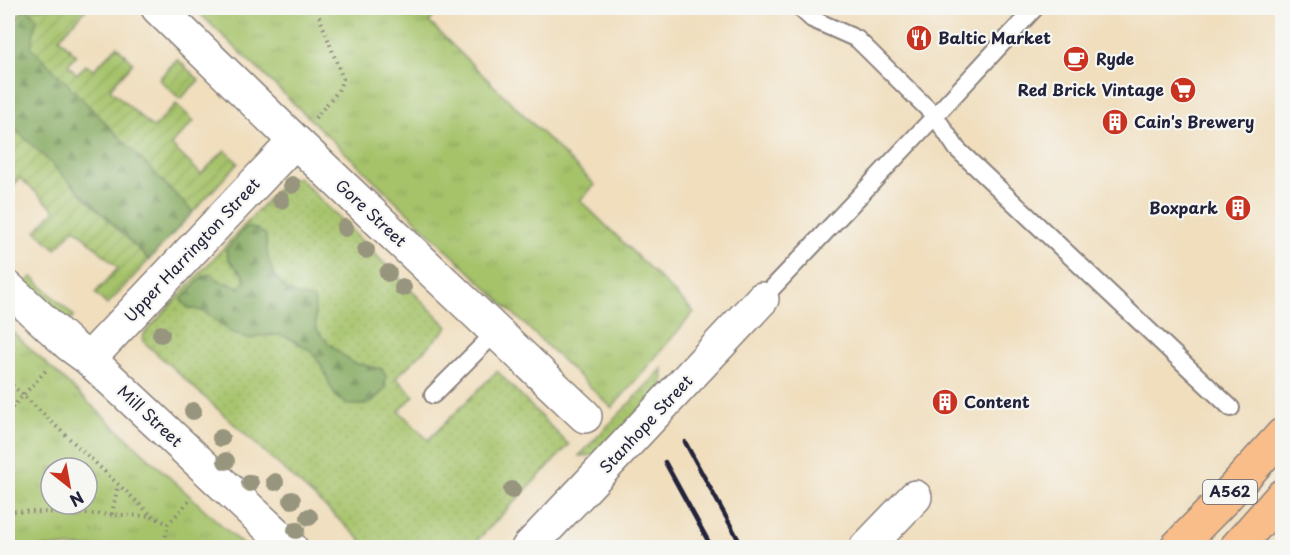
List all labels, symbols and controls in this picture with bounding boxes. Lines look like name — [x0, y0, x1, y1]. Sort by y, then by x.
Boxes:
restaurant icon: Baltic Market — [904, 23, 934, 53]
place label: Baltic Market — [938, 25, 1051, 49]
cafe icon: Ryde — [1061, 44, 1091, 74]
place label: Ryde — [1096, 46, 1135, 70]
supermarket icon: Red Brick Vintage — [1168, 75, 1198, 105]
place label: Red Brick Vintage — [1018, 77, 1164, 101]
building icon: Cain's Brewery — [1100, 107, 1130, 137]
place label: Cain's Brewery — [1134, 109, 1254, 133]
street label: Upper Harrington Street — [118, 171, 265, 327]
street label: Gore Street — [331, 173, 413, 252]
building icon: Boxpark — [1223, 193, 1253, 223]
place label: Boxpark — [1149, 195, 1218, 219]
street label: Stanhope Street — [593, 368, 698, 478]
street label: Mill Street — [113, 379, 188, 452]
building icon: Content — [930, 387, 960, 417]
place label: Content — [964, 389, 1030, 413]
north arrow — [39, 456, 99, 516]
road number: A562 — [1203, 480, 1257, 504]
text: N — [66, 486, 89, 513]

